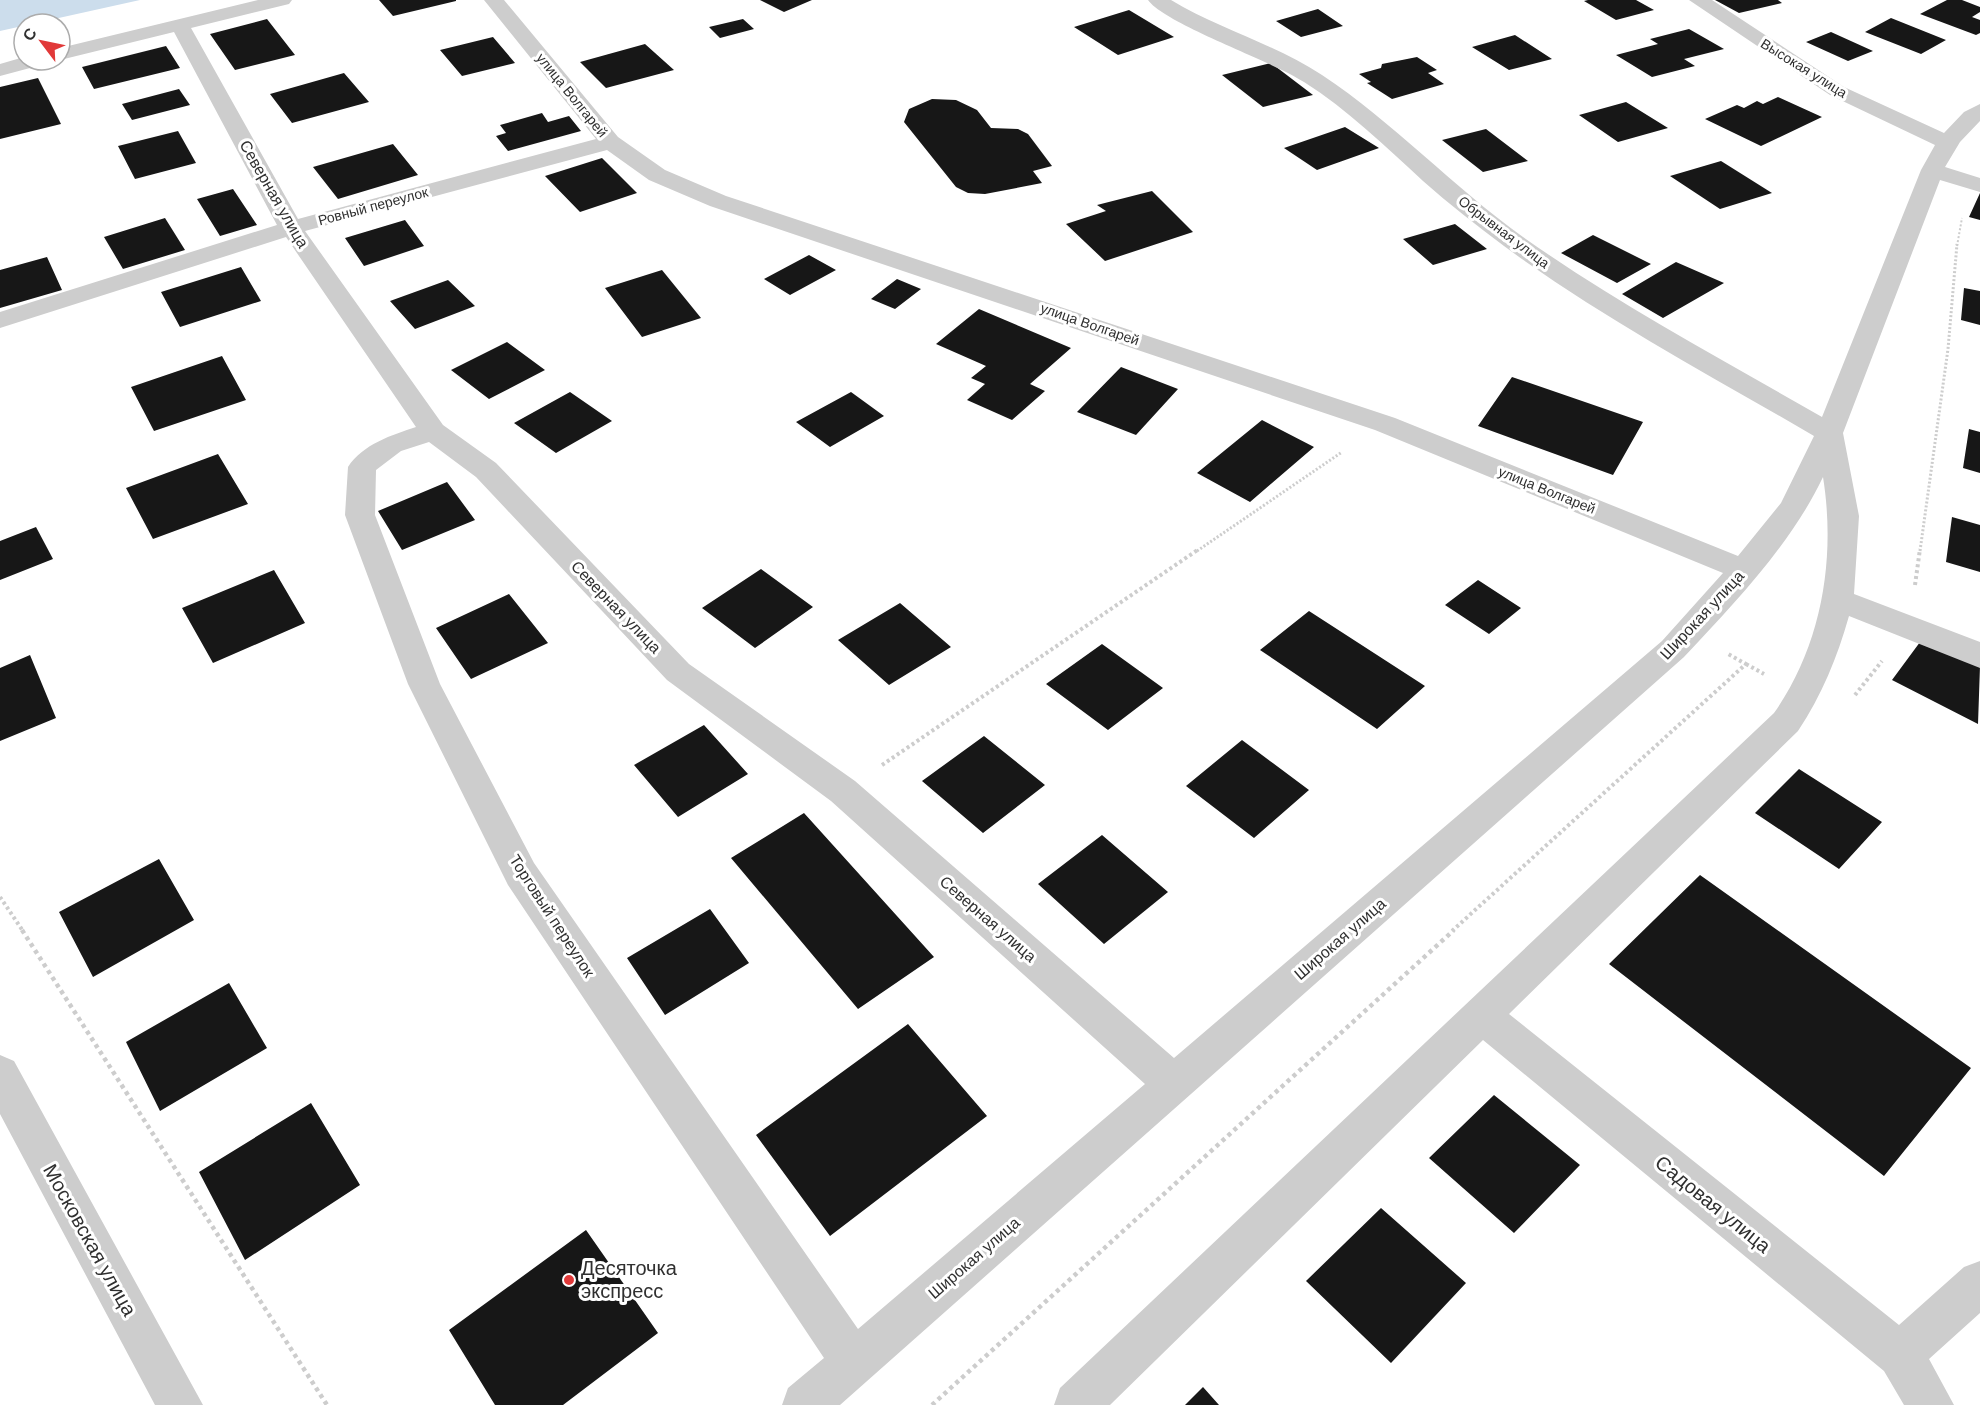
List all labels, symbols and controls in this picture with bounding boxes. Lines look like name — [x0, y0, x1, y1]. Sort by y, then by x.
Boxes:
north arrow — [12, 12, 72, 72]
text: С — [19, 25, 40, 44]
street label: Высокая улица — [1758, 35, 1850, 101]
street label: улица Волгарей — [533, 50, 611, 140]
street label: Северная улица — [236, 137, 312, 251]
street label: Ровный переулок — [316, 183, 431, 228]
street label: Обрывная улица — [1455, 193, 1553, 272]
street label: улица Волгарей — [1039, 300, 1141, 348]
street label: улица Волгарей — [1496, 463, 1598, 517]
street label: Северная улица — [568, 557, 664, 657]
street label: Широкая улица — [1657, 567, 1747, 663]
street label: Торговый переулок — [506, 852, 598, 981]
street label: Северная улица — [937, 873, 1039, 965]
street label: Широкая улица — [1291, 895, 1389, 983]
street label: Садовая улица — [1651, 1151, 1776, 1258]
street label: Московская улица — [39, 1160, 141, 1321]
street label: Широкая улица — [925, 1214, 1023, 1302]
place label: Десяточка экспресс — [581, 1257, 678, 1302]
marker: Десяточка экспресс — [562, 1273, 576, 1287]

